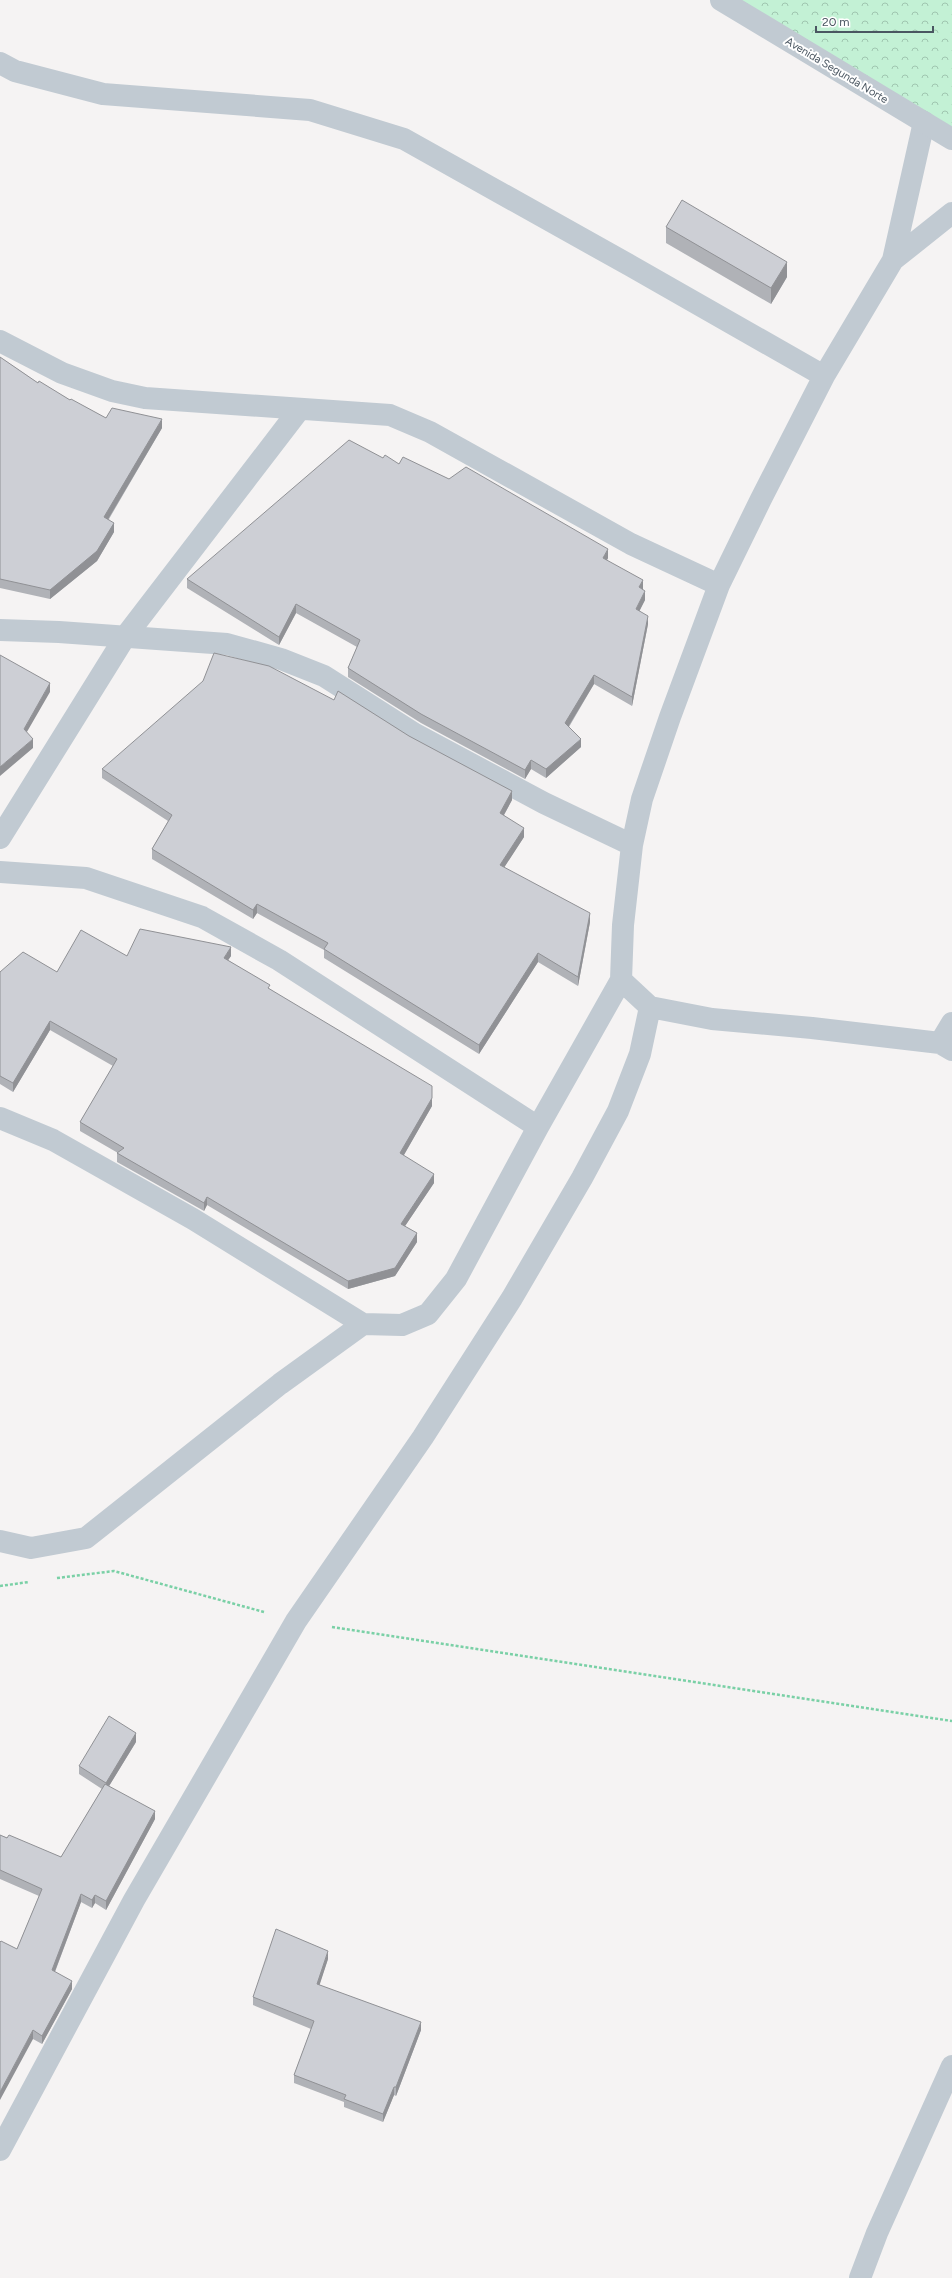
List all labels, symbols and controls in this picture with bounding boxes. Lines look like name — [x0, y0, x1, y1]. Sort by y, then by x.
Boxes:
scale bar — [816, 8, 933, 34]
text: 20 m — [822, 15, 850, 29]
street label: Avenida Segunda Norte — [783, 35, 890, 106]

